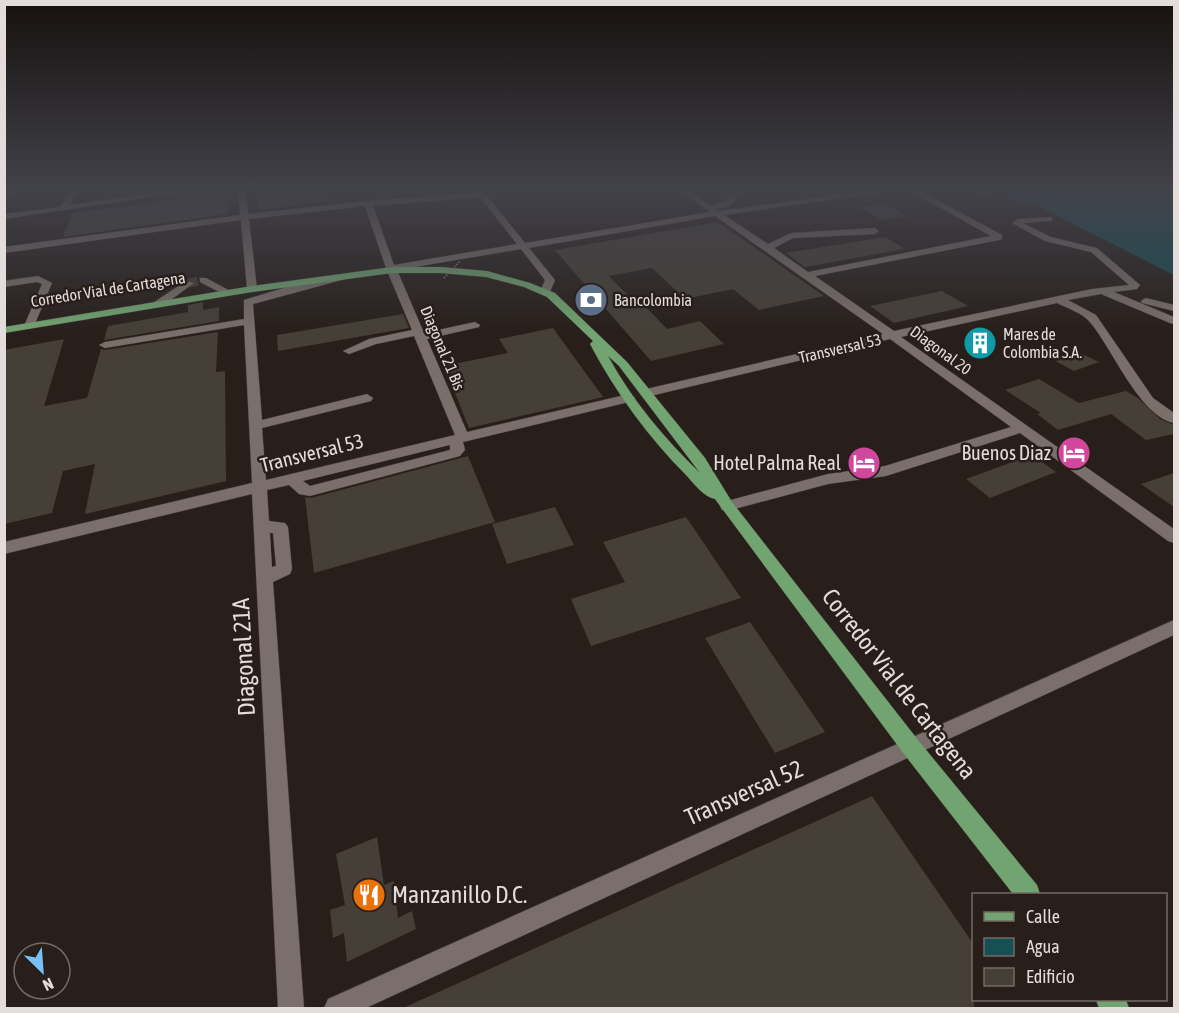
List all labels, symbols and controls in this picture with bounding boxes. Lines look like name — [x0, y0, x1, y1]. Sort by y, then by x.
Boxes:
street label: Corredor Vial de Cartagena — [30, 268, 187, 311]
bank icon: Bancolombia — [573, 282, 609, 318]
place label: Bancolombia — [614, 291, 692, 309]
street label: Diagonal 21 Bis — [416, 303, 469, 394]
street label: Diagonal 20 — [906, 322, 975, 379]
building icon: Mares de Colombia S.A. — [962, 325, 998, 361]
place label: Mares de Colombia S.A. — [1003, 325, 1082, 361]
street label: Transversal 53 — [797, 330, 883, 366]
street label: Transversal 53 — [258, 429, 366, 476]
hotel icon: Buenos Diaz — [1056, 435, 1092, 471]
place label: Buenos Diaz — [962, 441, 1051, 464]
hotel icon: Hotel Palma Real — [846, 445, 882, 481]
place label: Hotel Palma Real — [713, 451, 842, 474]
street label: Corredor Vial de Cartagena — [817, 583, 982, 784]
street label: Diagonal 21A — [227, 597, 260, 717]
street label: Transversal 52 — [681, 754, 807, 831]
restaurant icon: Manzanillo D.C. — [351, 877, 387, 913]
place label: Manzanillo D.C. — [392, 881, 527, 908]
legend — [972, 893, 1167, 1001]
text: Calle — [1026, 906, 1060, 927]
text: Agua — [1026, 936, 1060, 957]
north arrow — [12, 941, 72, 1001]
text: Edificio — [1026, 966, 1075, 987]
text: N — [40, 974, 56, 995]

